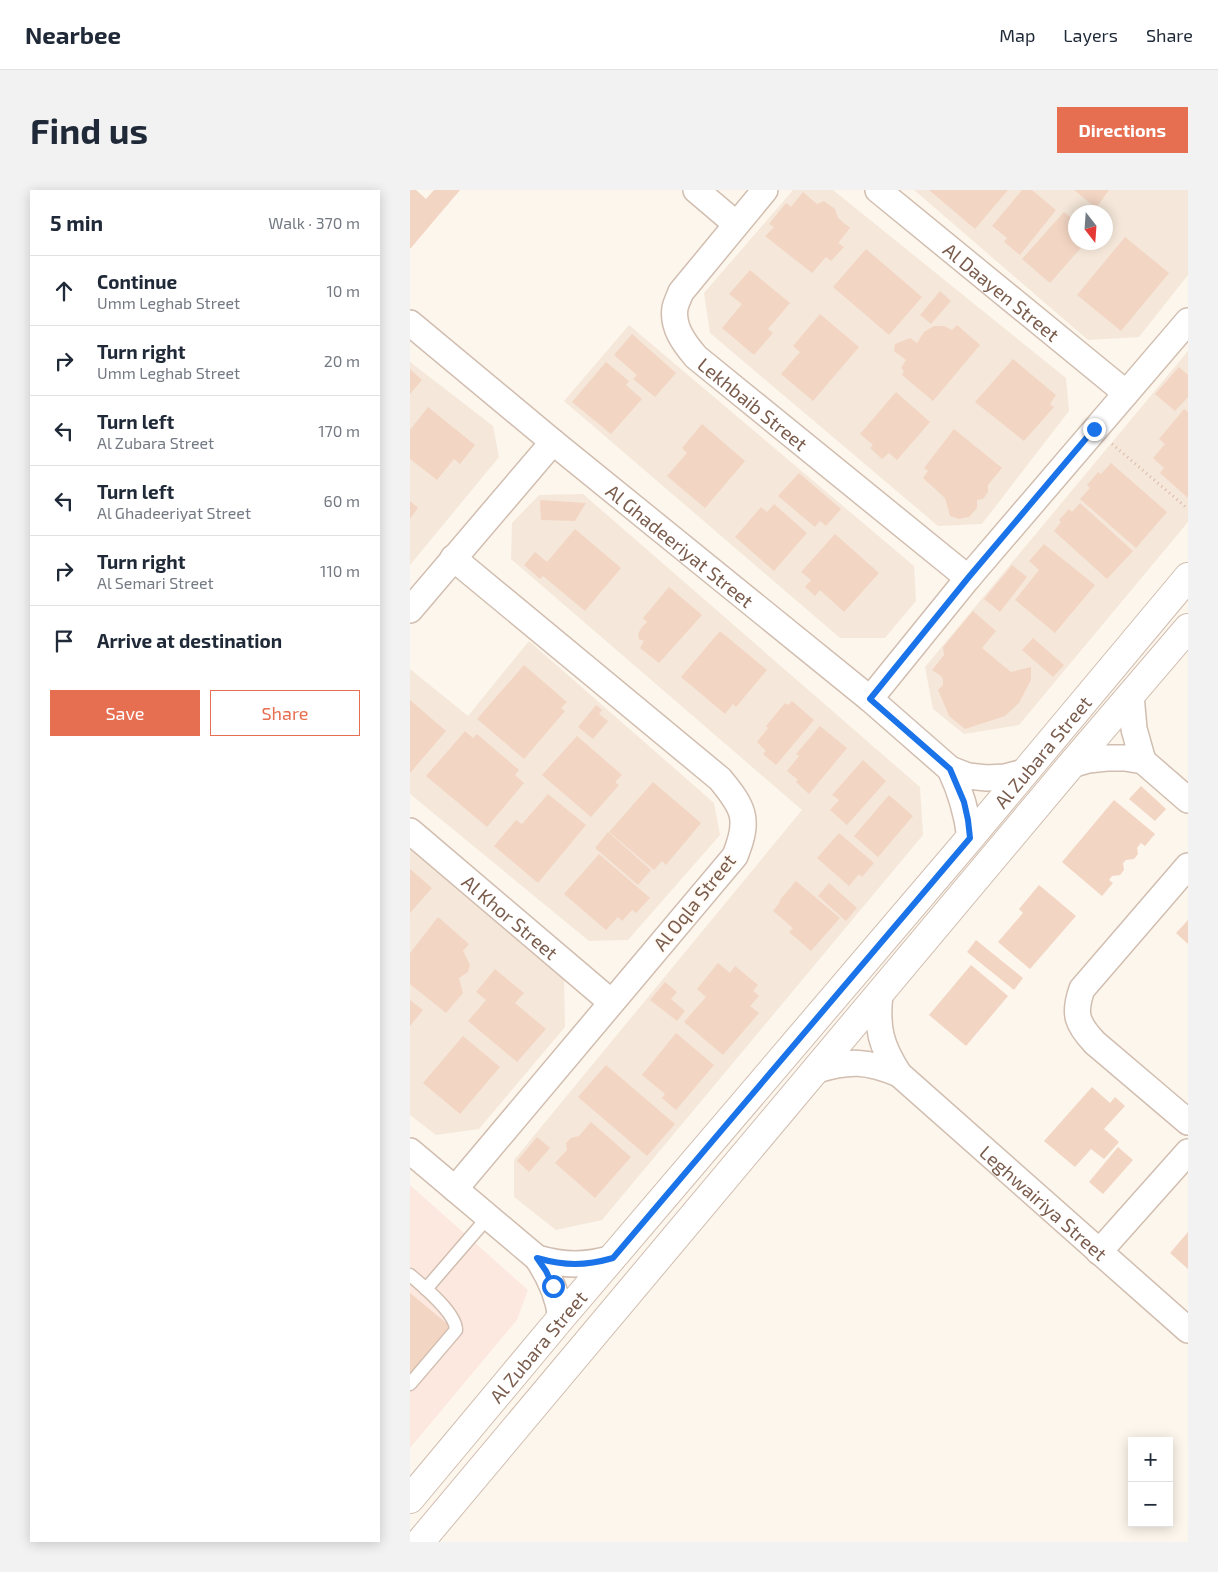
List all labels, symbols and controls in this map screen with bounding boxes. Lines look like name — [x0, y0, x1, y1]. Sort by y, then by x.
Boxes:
text: Nearbee — [25, 20, 121, 49]
text: Map — [999, 24, 1035, 46]
text: Layers — [1063, 24, 1118, 46]
text: Share — [1146, 24, 1193, 46]
button: Directions — [1057, 107, 1188, 153]
text: Find us — [30, 109, 148, 151]
north arrow — [1068, 205, 1113, 250]
text: 5 min — [50, 210, 103, 235]
text: Walk · 370 m — [268, 213, 360, 232]
street label: Al Daayen Street — [939, 237, 1064, 346]
text: Continue — [97, 270, 177, 293]
icon: ahead — [50, 277, 78, 305]
text: 10 m — [326, 281, 360, 300]
text: Umm Leghab Street — [97, 293, 240, 312]
text: Turn right — [97, 340, 185, 363]
icon: right — [50, 347, 78, 375]
text: 20 m — [324, 351, 360, 370]
street label: Lekhbaib Street — [694, 352, 813, 455]
text: Umm Leghab Street — [97, 363, 240, 382]
text: Turn left — [97, 410, 174, 433]
icon: left — [50, 417, 78, 445]
route end — [1083, 418, 1106, 441]
text: 170 m — [318, 421, 360, 440]
text: Al Zubara Street — [97, 433, 214, 452]
street label: Al Ghadeeriyat Street — [602, 479, 759, 612]
text: Turn left — [97, 480, 174, 503]
icon: left — [50, 487, 78, 515]
text: 60 m — [324, 491, 360, 510]
text: Al Ghadeeriyat Street — [97, 503, 251, 522]
text: Turn right — [97, 550, 185, 573]
icon: right — [50, 557, 78, 585]
text: 110 m — [320, 561, 360, 580]
text: Al Semari Street — [97, 573, 214, 592]
icon: arrive — [50, 627, 78, 655]
text: Arrive at destination — [97, 629, 282, 652]
button: Save — [50, 690, 200, 736]
button: Share — [210, 690, 360, 736]
street label: Al Zubara Street — [989, 691, 1096, 812]
street label: Al Oqla Street — [648, 849, 740, 955]
street label: Al Khor Street — [458, 869, 563, 964]
street label: Leghwairiya Street — [976, 1140, 1112, 1265]
route start — [542, 1275, 565, 1298]
street label: Al Zubara Street — [484, 1285, 591, 1407]
map controls — [1128, 1437, 1173, 1527]
button: + — [1128, 1437, 1173, 1482]
button: − — [1128, 1482, 1173, 1527]

